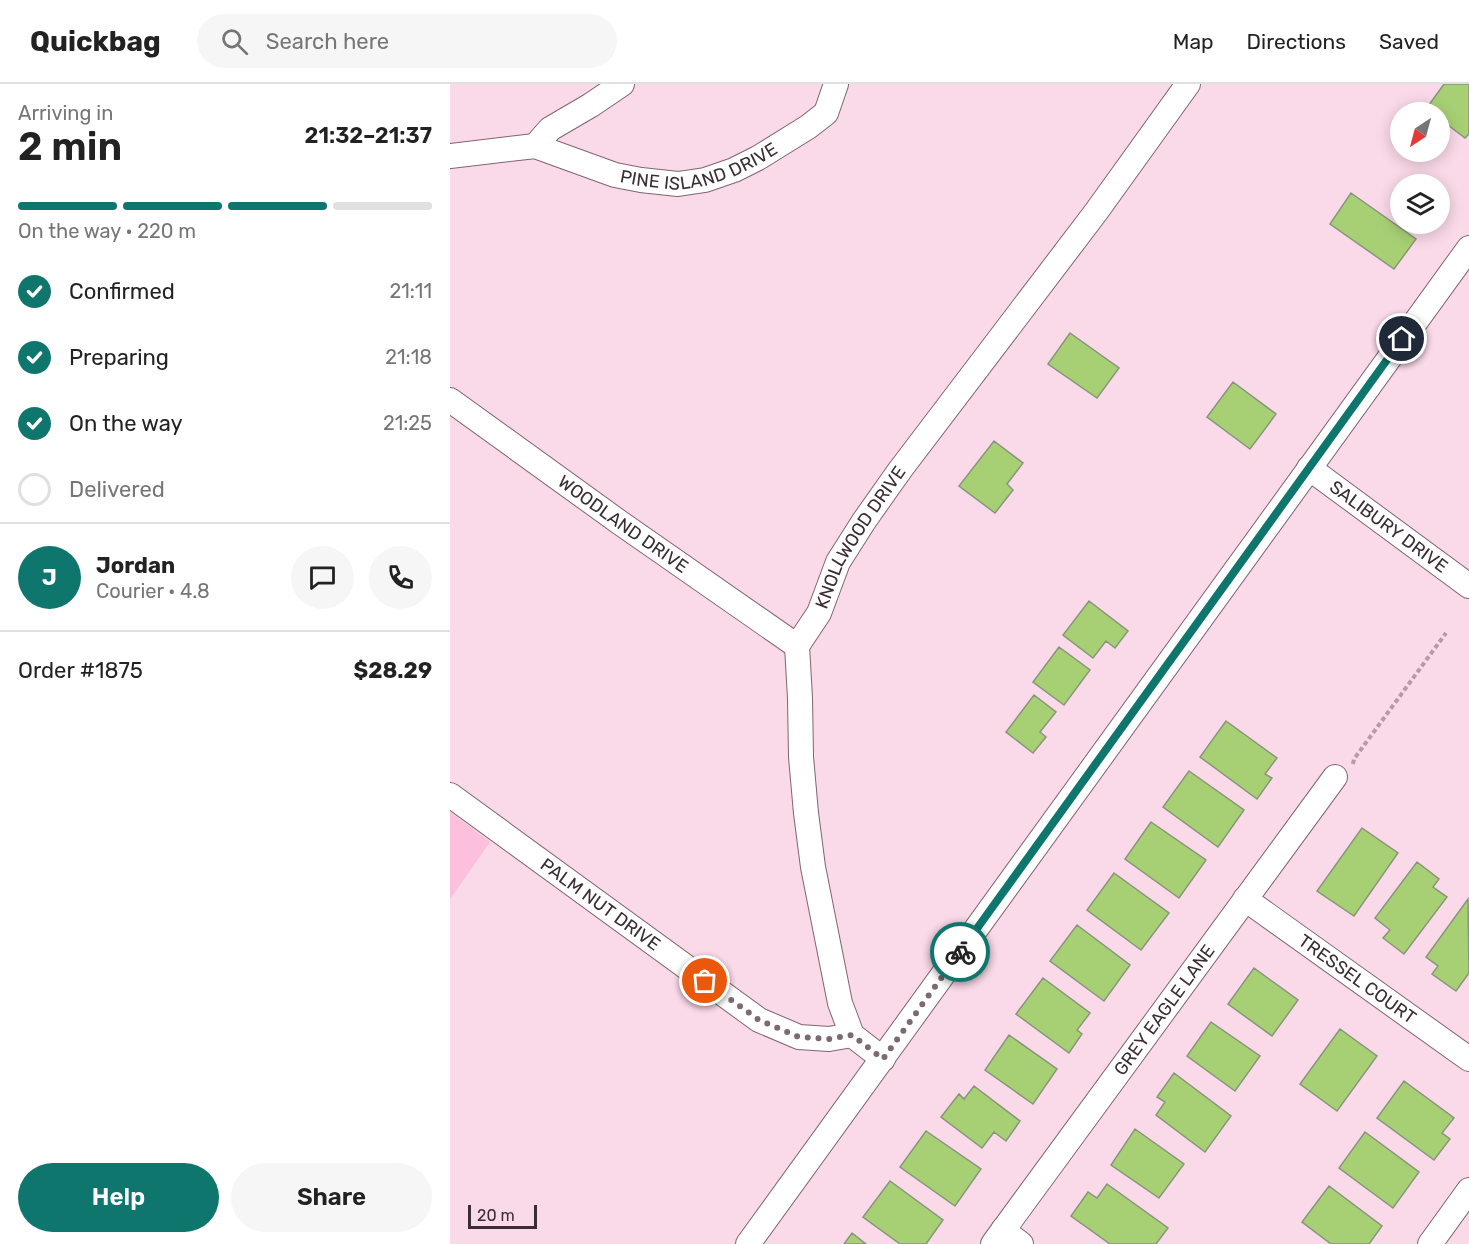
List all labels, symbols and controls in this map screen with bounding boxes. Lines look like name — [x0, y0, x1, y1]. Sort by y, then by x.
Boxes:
search box — [197, 14, 617, 68]
text: Quickbag — [30, 25, 161, 58]
icon: search — [218, 25, 251, 58]
text: Search here — [266, 28, 389, 55]
text: Map — [1173, 29, 1214, 54]
text: Directions — [1247, 29, 1346, 54]
text: Saved — [1379, 29, 1439, 54]
text: Arriving in — [18, 101, 113, 125]
north arrow — [1390, 102, 1450, 162]
map controls — [1390, 102, 1450, 234]
text: 21:32–21:37 — [304, 122, 432, 149]
text: 2 min — [18, 124, 122, 170]
street label: PINE ISLAND DRIVE — [618, 138, 781, 195]
button: layers — [1390, 174, 1450, 234]
text: On the way · 220 m — [18, 219, 196, 243]
icon: check — [18, 275, 51, 308]
text: Confirmed — [69, 278, 175, 305]
text: 21:11 — [389, 279, 432, 303]
pin — [1376, 313, 1427, 364]
icon: home — [1385, 322, 1418, 355]
icon: check — [18, 341, 51, 374]
text: Preparing — [69, 344, 169, 371]
text: 21:18 — [385, 345, 432, 369]
icon: check — [18, 407, 51, 440]
text: On the way — [69, 410, 183, 437]
text: 21:25 — [383, 411, 432, 435]
street label: KNOLLWOOD DRIVE — [811, 462, 910, 612]
street label: WOODLAND DRIVE — [554, 471, 692, 578]
text: Delivered — [69, 476, 165, 503]
street label: SALIBURY DRIVE — [1325, 476, 1452, 578]
button: chat — [291, 546, 354, 609]
button: phone — [369, 546, 432, 609]
text: Jordan — [96, 552, 175, 579]
text: J — [42, 564, 57, 591]
text: Courier · 4.8 — [96, 579, 210, 603]
text: Order #1875 — [18, 657, 143, 684]
text: $28.29 — [354, 657, 432, 684]
street label: PALM NUT DRIVE — [536, 853, 665, 956]
courier — [930, 922, 990, 982]
street label: TRESSEL COURT — [1294, 930, 1420, 1029]
icon: bike — [944, 936, 977, 969]
street label: GREY EAGLE LANE — [1109, 940, 1220, 1080]
pin — [679, 955, 730, 1006]
icon: bag — [688, 964, 721, 997]
button: Help — [18, 1163, 219, 1232]
button: Share — [231, 1163, 432, 1232]
scale bar — [468, 1202, 537, 1230]
text: 20 m — [477, 1206, 515, 1225]

